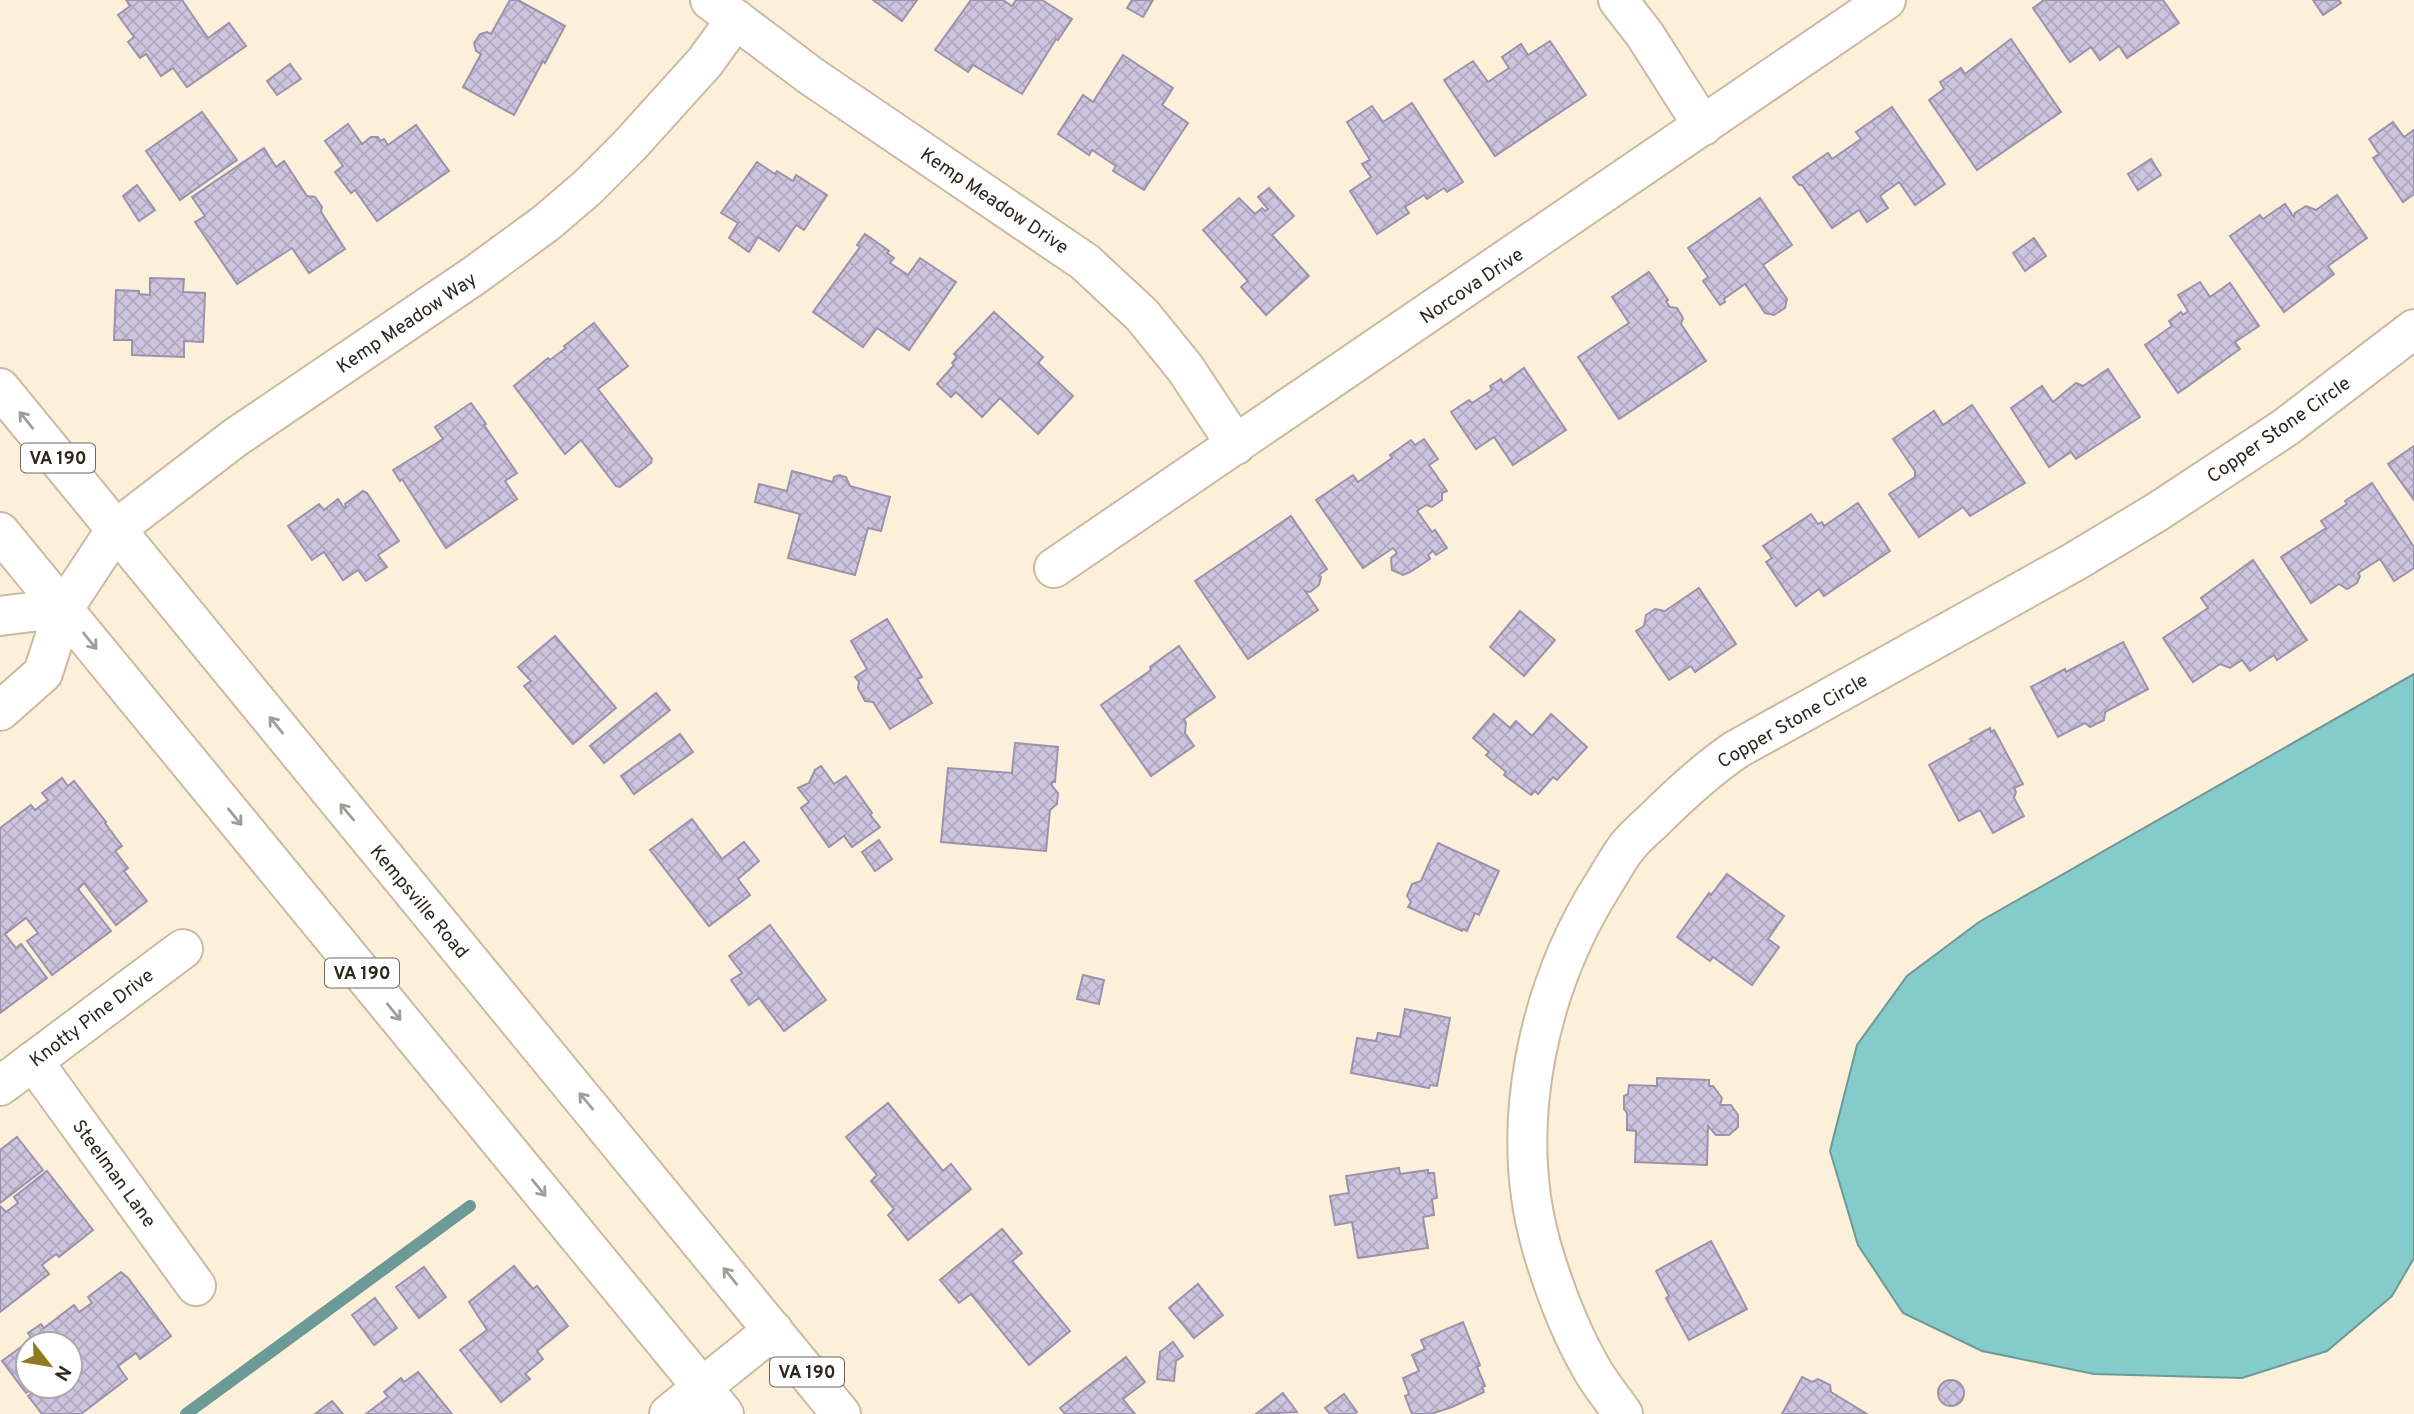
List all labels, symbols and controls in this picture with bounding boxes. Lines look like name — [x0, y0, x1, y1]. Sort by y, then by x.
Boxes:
street label: Kemp Meadow Drive — [915, 143, 1073, 260]
street label: Norcova Drive — [1416, 243, 1529, 330]
street label: Kemp Meadow Way — [332, 268, 482, 379]
street label: Copper Stone Circle — [2203, 372, 2356, 489]
one-way arrow — [19, 411, 34, 429]
road number: VA 190 — [21, 444, 95, 472]
one-way arrow — [83, 631, 98, 649]
street label: Copper Stone Circle — [1713, 669, 1873, 775]
one-way arrow — [268, 717, 283, 735]
one-way arrow — [339, 803, 355, 821]
one-way arrow — [227, 807, 242, 825]
street label: Kempsville Road — [364, 841, 473, 964]
road number: VA 190 — [325, 958, 399, 988]
street label: Knotty Pine Drive — [25, 964, 159, 1073]
one-way arrow — [387, 1002, 402, 1020]
one-way arrow — [578, 1092, 593, 1110]
street label: Steelman Lane — [66, 1116, 161, 1233]
one-way arrow — [531, 1178, 546, 1196]
one-way arrow — [722, 1268, 737, 1286]
north arrow — [14, 1330, 84, 1400]
road number: VA 190 — [770, 1358, 844, 1386]
text: N — [48, 1361, 76, 1385]

